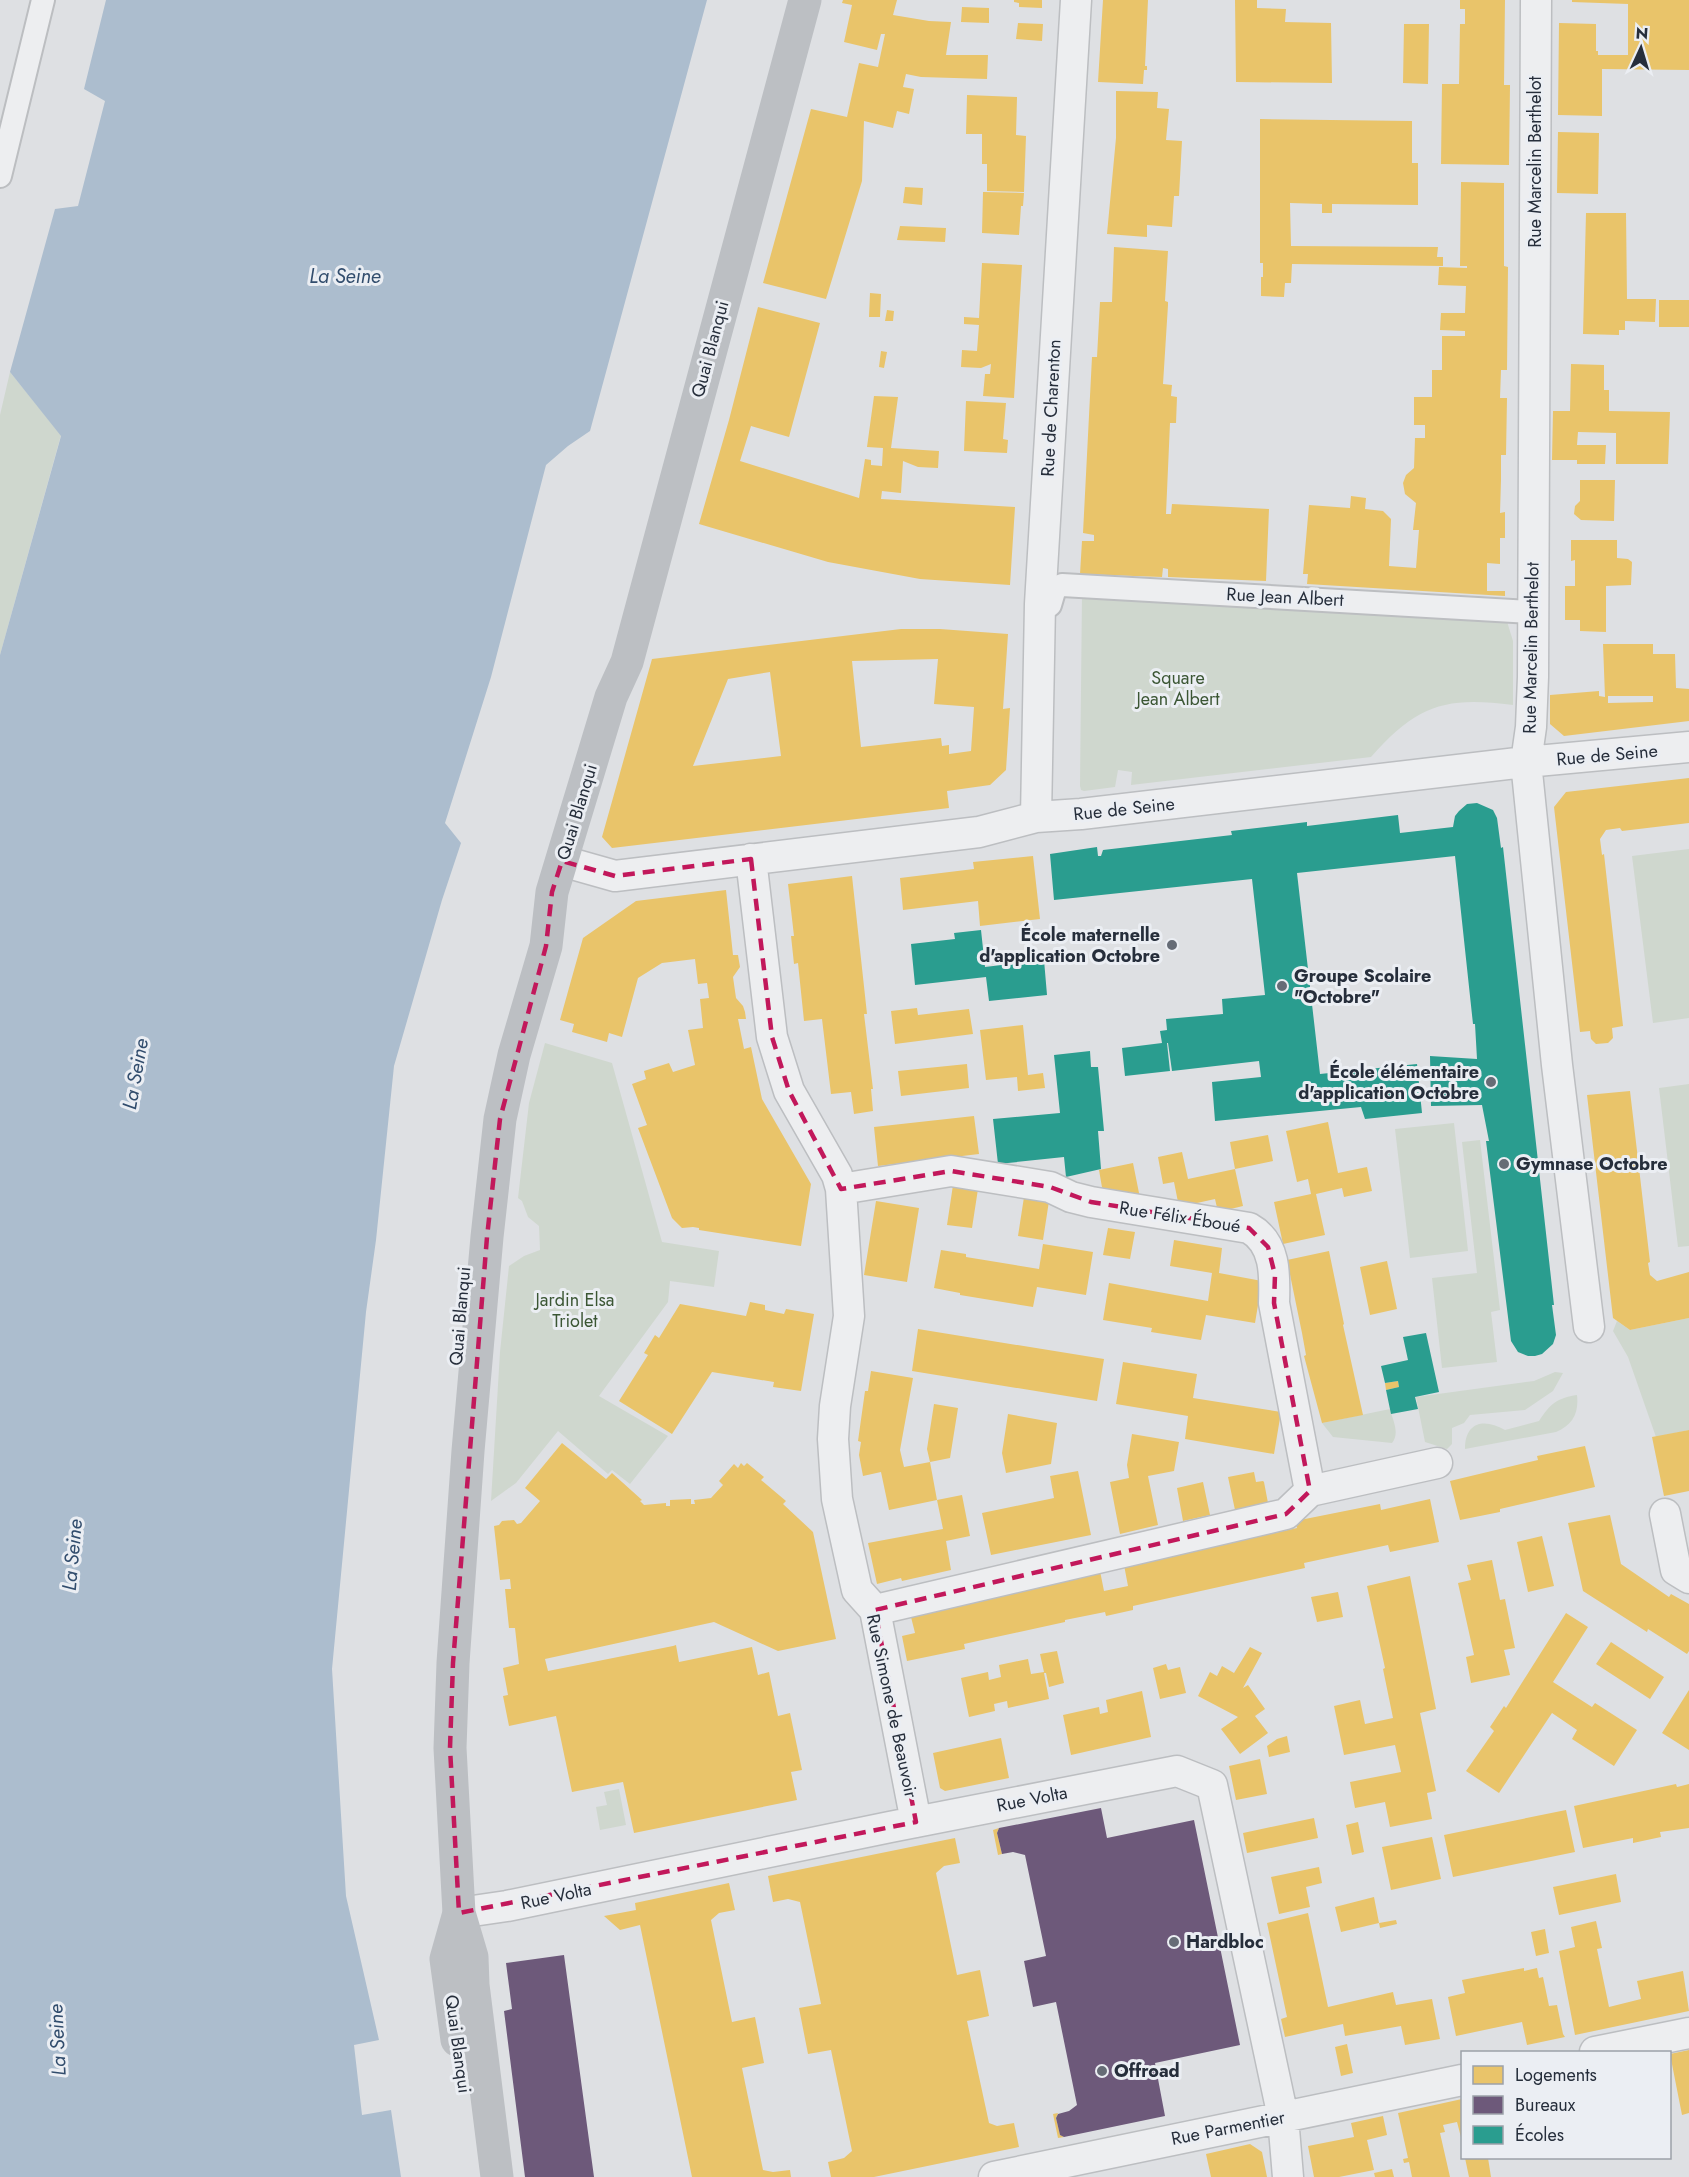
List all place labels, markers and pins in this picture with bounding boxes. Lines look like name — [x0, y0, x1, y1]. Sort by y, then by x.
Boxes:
place label: École maternelle d'application Octobre — [979, 922, 1160, 969]
marker: École maternelle d'application Octobre — [1165, 938, 1179, 952]
place label: Groupe Scolaire "Octobre" — [1294, 963, 1431, 1010]
marker: Groupe Scolaire "Octobre" — [1275, 979, 1289, 993]
place label: École élémentaire d'application Octobre — [1298, 1059, 1479, 1106]
marker: École élémentaire d'application Octobre — [1484, 1075, 1498, 1089]
place label: Gymnase Octobre — [1516, 1151, 1668, 1177]
marker: Gymnase Octobre — [1497, 1157, 1511, 1171]
place label: Hardbloc — [1186, 1929, 1264, 1955]
marker: Hardbloc — [1167, 1935, 1181, 1949]
place label: Offroad — [1114, 2058, 1180, 2084]
marker: Offroad — [1095, 2064, 1109, 2078]

